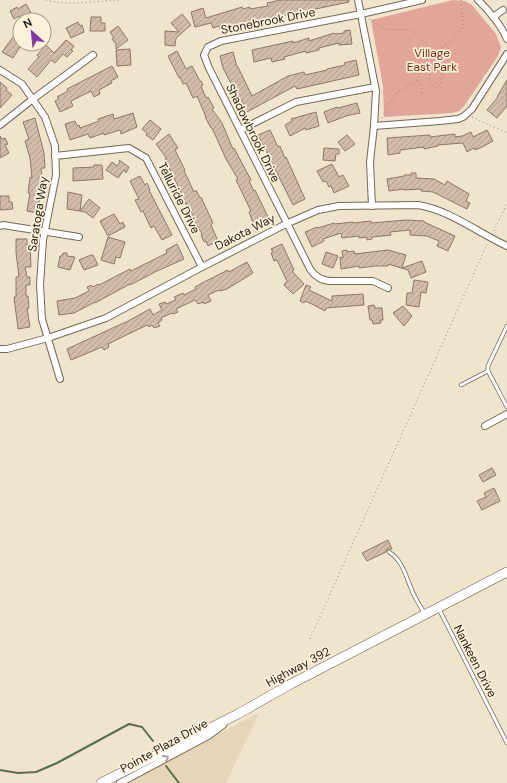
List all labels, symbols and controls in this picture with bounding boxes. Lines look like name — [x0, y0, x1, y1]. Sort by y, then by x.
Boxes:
street label: Stonebrook Drive — [219, 4, 317, 38]
north arrow — [12, 12, 52, 52]
text: N — [21, 15, 34, 31]
park label: Village East Park — [407, 45, 457, 75]
street label: Shadowbrook Drive — [222, 81, 284, 185]
street label: Telluride Drive — [154, 160, 204, 237]
street label: Saratoga Way — [24, 175, 52, 253]
street label: Dakota Way — [212, 210, 278, 254]
street label: Nankeen Drive — [450, 622, 500, 700]
street label: Highway 392 — [263, 643, 333, 691]
street label: Pointe Plaza Drive — [117, 715, 211, 777]
one-way arrow — [162, 755, 170, 763]

